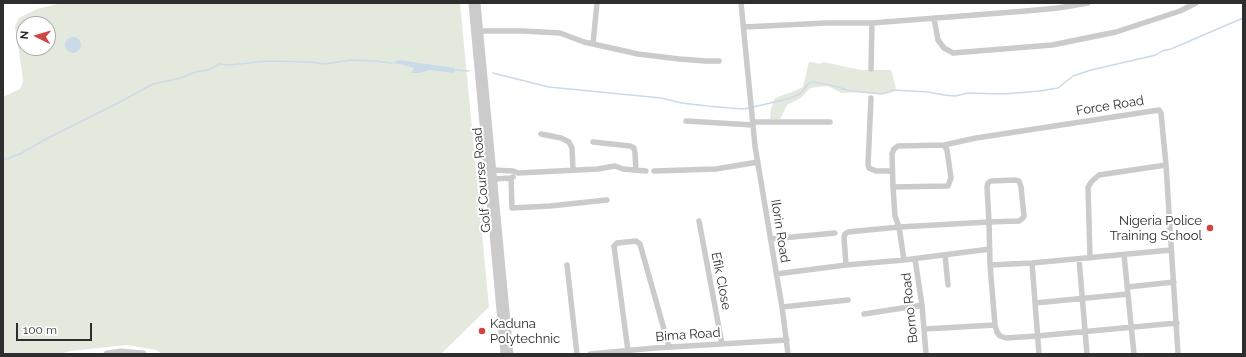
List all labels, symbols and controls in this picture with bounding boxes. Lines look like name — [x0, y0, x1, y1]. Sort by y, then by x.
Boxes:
north arrow — [16, 16, 56, 56]
text: N — [18, 30, 31, 40]
street label: Force Road — [1075, 93, 1145, 119]
street label: Golf Course Road — [470, 127, 494, 233]
street label: Ilorin Road — [767, 198, 793, 264]
place label: Nigeria Police Training School — [1110, 213, 1202, 244]
marker: Nigeria Police Training School — [1205, 223, 1215, 233]
street label: Efik Close — [708, 251, 734, 311]
street label: Borno Road — [899, 272, 921, 344]
scale bar — [18, 315, 94, 341]
place label: Kaduna Polytechnic — [490, 316, 560, 347]
text: 100 m — [23, 323, 57, 337]
street label: Bima Road — [655, 325, 721, 345]
marker: Kaduna Polytechnic — [477, 326, 487, 336]

